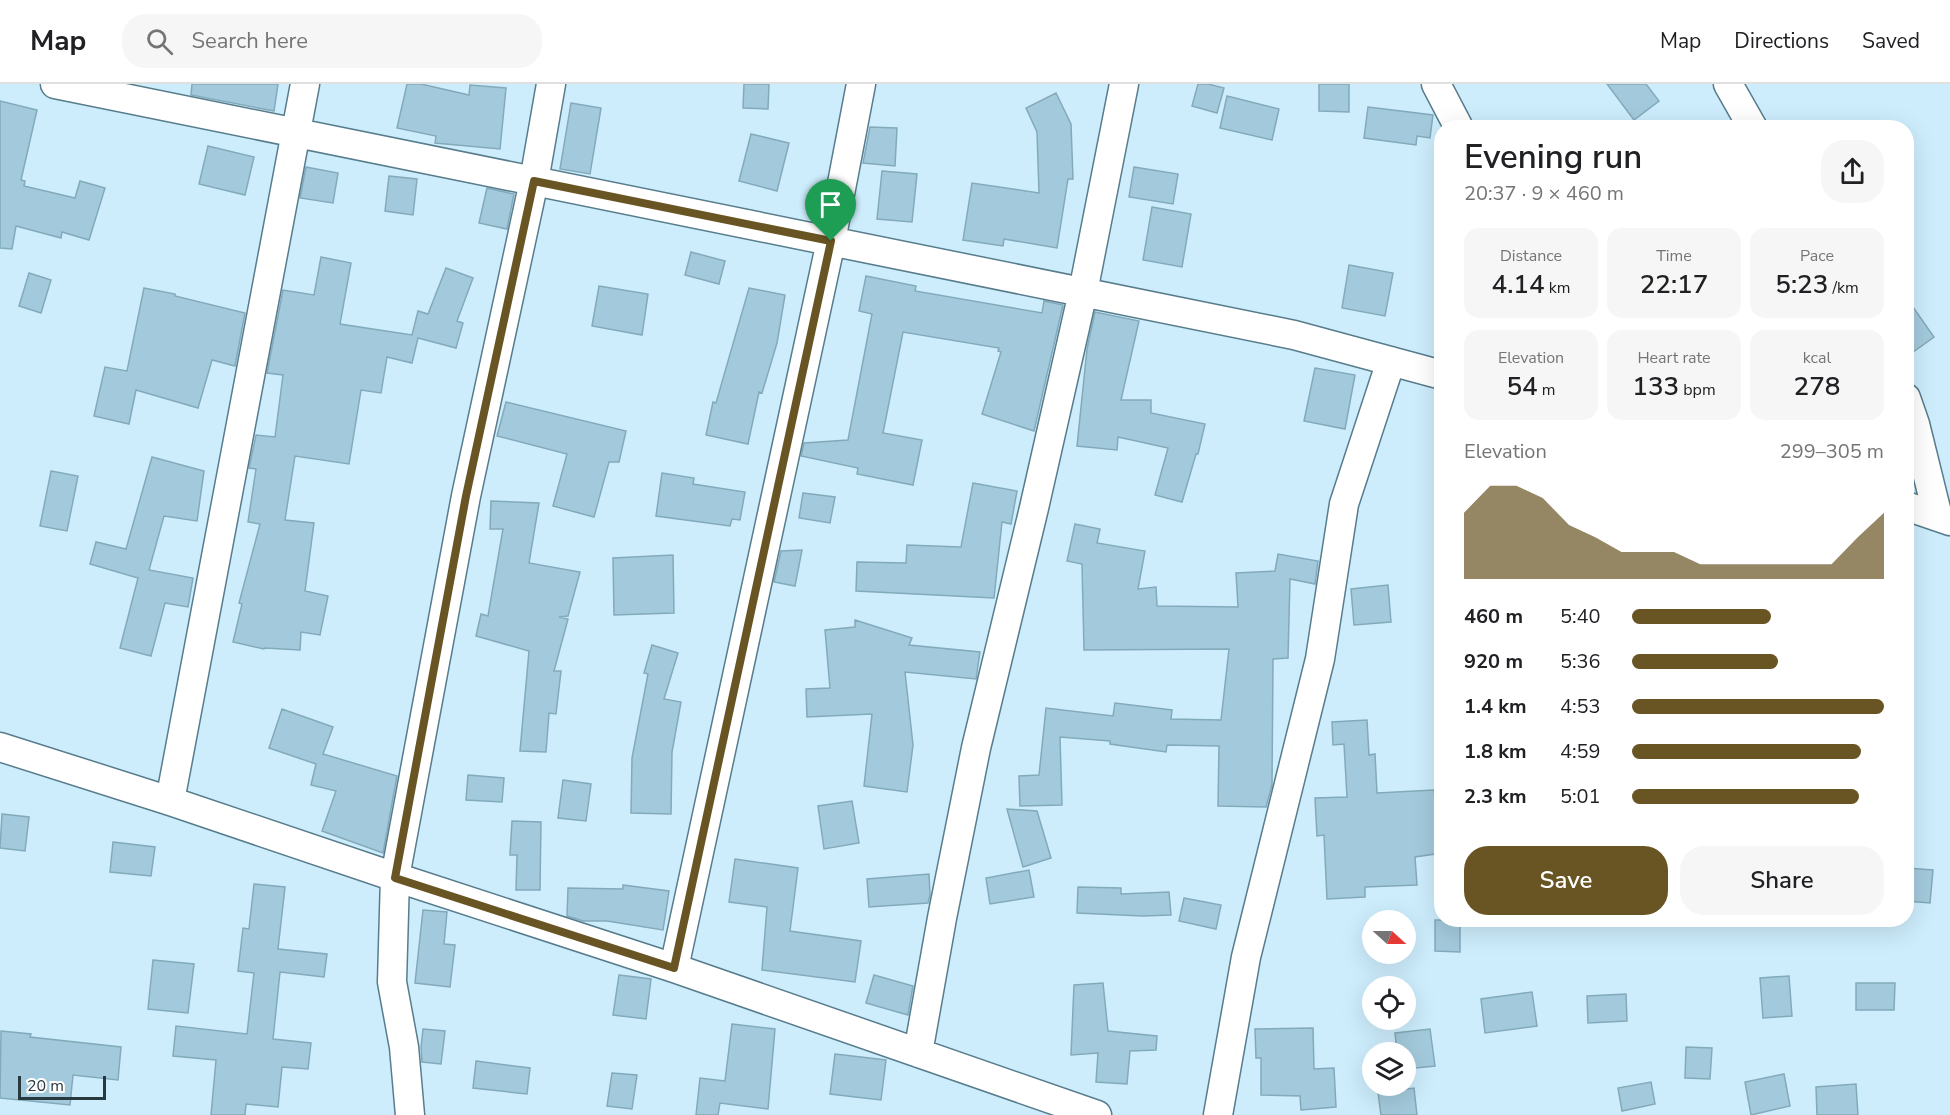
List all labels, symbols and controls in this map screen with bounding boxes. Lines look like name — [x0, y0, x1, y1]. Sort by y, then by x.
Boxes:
search box — [122, 14, 542, 68]
text: Map — [30, 22, 86, 60]
icon: search — [143, 25, 176, 58]
text: Search here — [191, 26, 308, 56]
text: Map — [1660, 27, 1701, 55]
text: Directions — [1734, 27, 1829, 55]
text: Saved — [1862, 27, 1920, 55]
text: Evening run — [1464, 135, 1642, 180]
button: share — [1821, 140, 1884, 203]
pin — [805, 179, 856, 241]
text: 20:37 · 9 × 460 m — [1464, 180, 1624, 207]
icon: arrive — [814, 188, 847, 221]
text: Distance — [1500, 245, 1562, 267]
text: Time — [1656, 245, 1692, 267]
text: Pace — [1800, 245, 1834, 267]
text: 4.14 — [1492, 267, 1545, 302]
text: 22:17 — [1640, 267, 1708, 302]
text: 5:23 — [1775, 267, 1828, 302]
text: km — [1545, 277, 1570, 299]
text: /km — [1828, 277, 1859, 299]
text: Elevation — [1498, 347, 1564, 369]
text: Heart rate — [1637, 347, 1711, 369]
text: kcal — [1803, 347, 1831, 369]
text: 54 — [1506, 369, 1538, 404]
text: 133 — [1632, 369, 1679, 404]
text: 278 — [1794, 369, 1840, 404]
text: m — [1538, 379, 1556, 401]
text: bpm — [1679, 379, 1716, 401]
text: Elevation — [1464, 438, 1547, 465]
text: 299–305 m — [1780, 438, 1884, 465]
text: 460 m — [1464, 603, 1523, 630]
text: 5:40 — [1560, 603, 1601, 630]
text: 920 m — [1464, 648, 1523, 675]
text: 5:36 — [1560, 648, 1601, 675]
text: 1.4 km — [1464, 693, 1527, 720]
text: 4:53 — [1560, 693, 1601, 720]
text: 1.8 km — [1464, 738, 1527, 765]
text: 4:59 — [1560, 738, 1601, 765]
text: 2.3 km — [1464, 783, 1527, 810]
text: 5:01 — [1560, 783, 1601, 810]
button: Save — [1464, 846, 1668, 915]
button: Share — [1680, 846, 1884, 915]
north arrow — [1362, 910, 1416, 964]
map controls — [1362, 910, 1416, 1096]
button: locate — [1362, 976, 1416, 1030]
button: layers — [1362, 1042, 1416, 1096]
scale bar — [18, 1073, 106, 1100]
text: 20 m — [27, 1075, 64, 1097]

